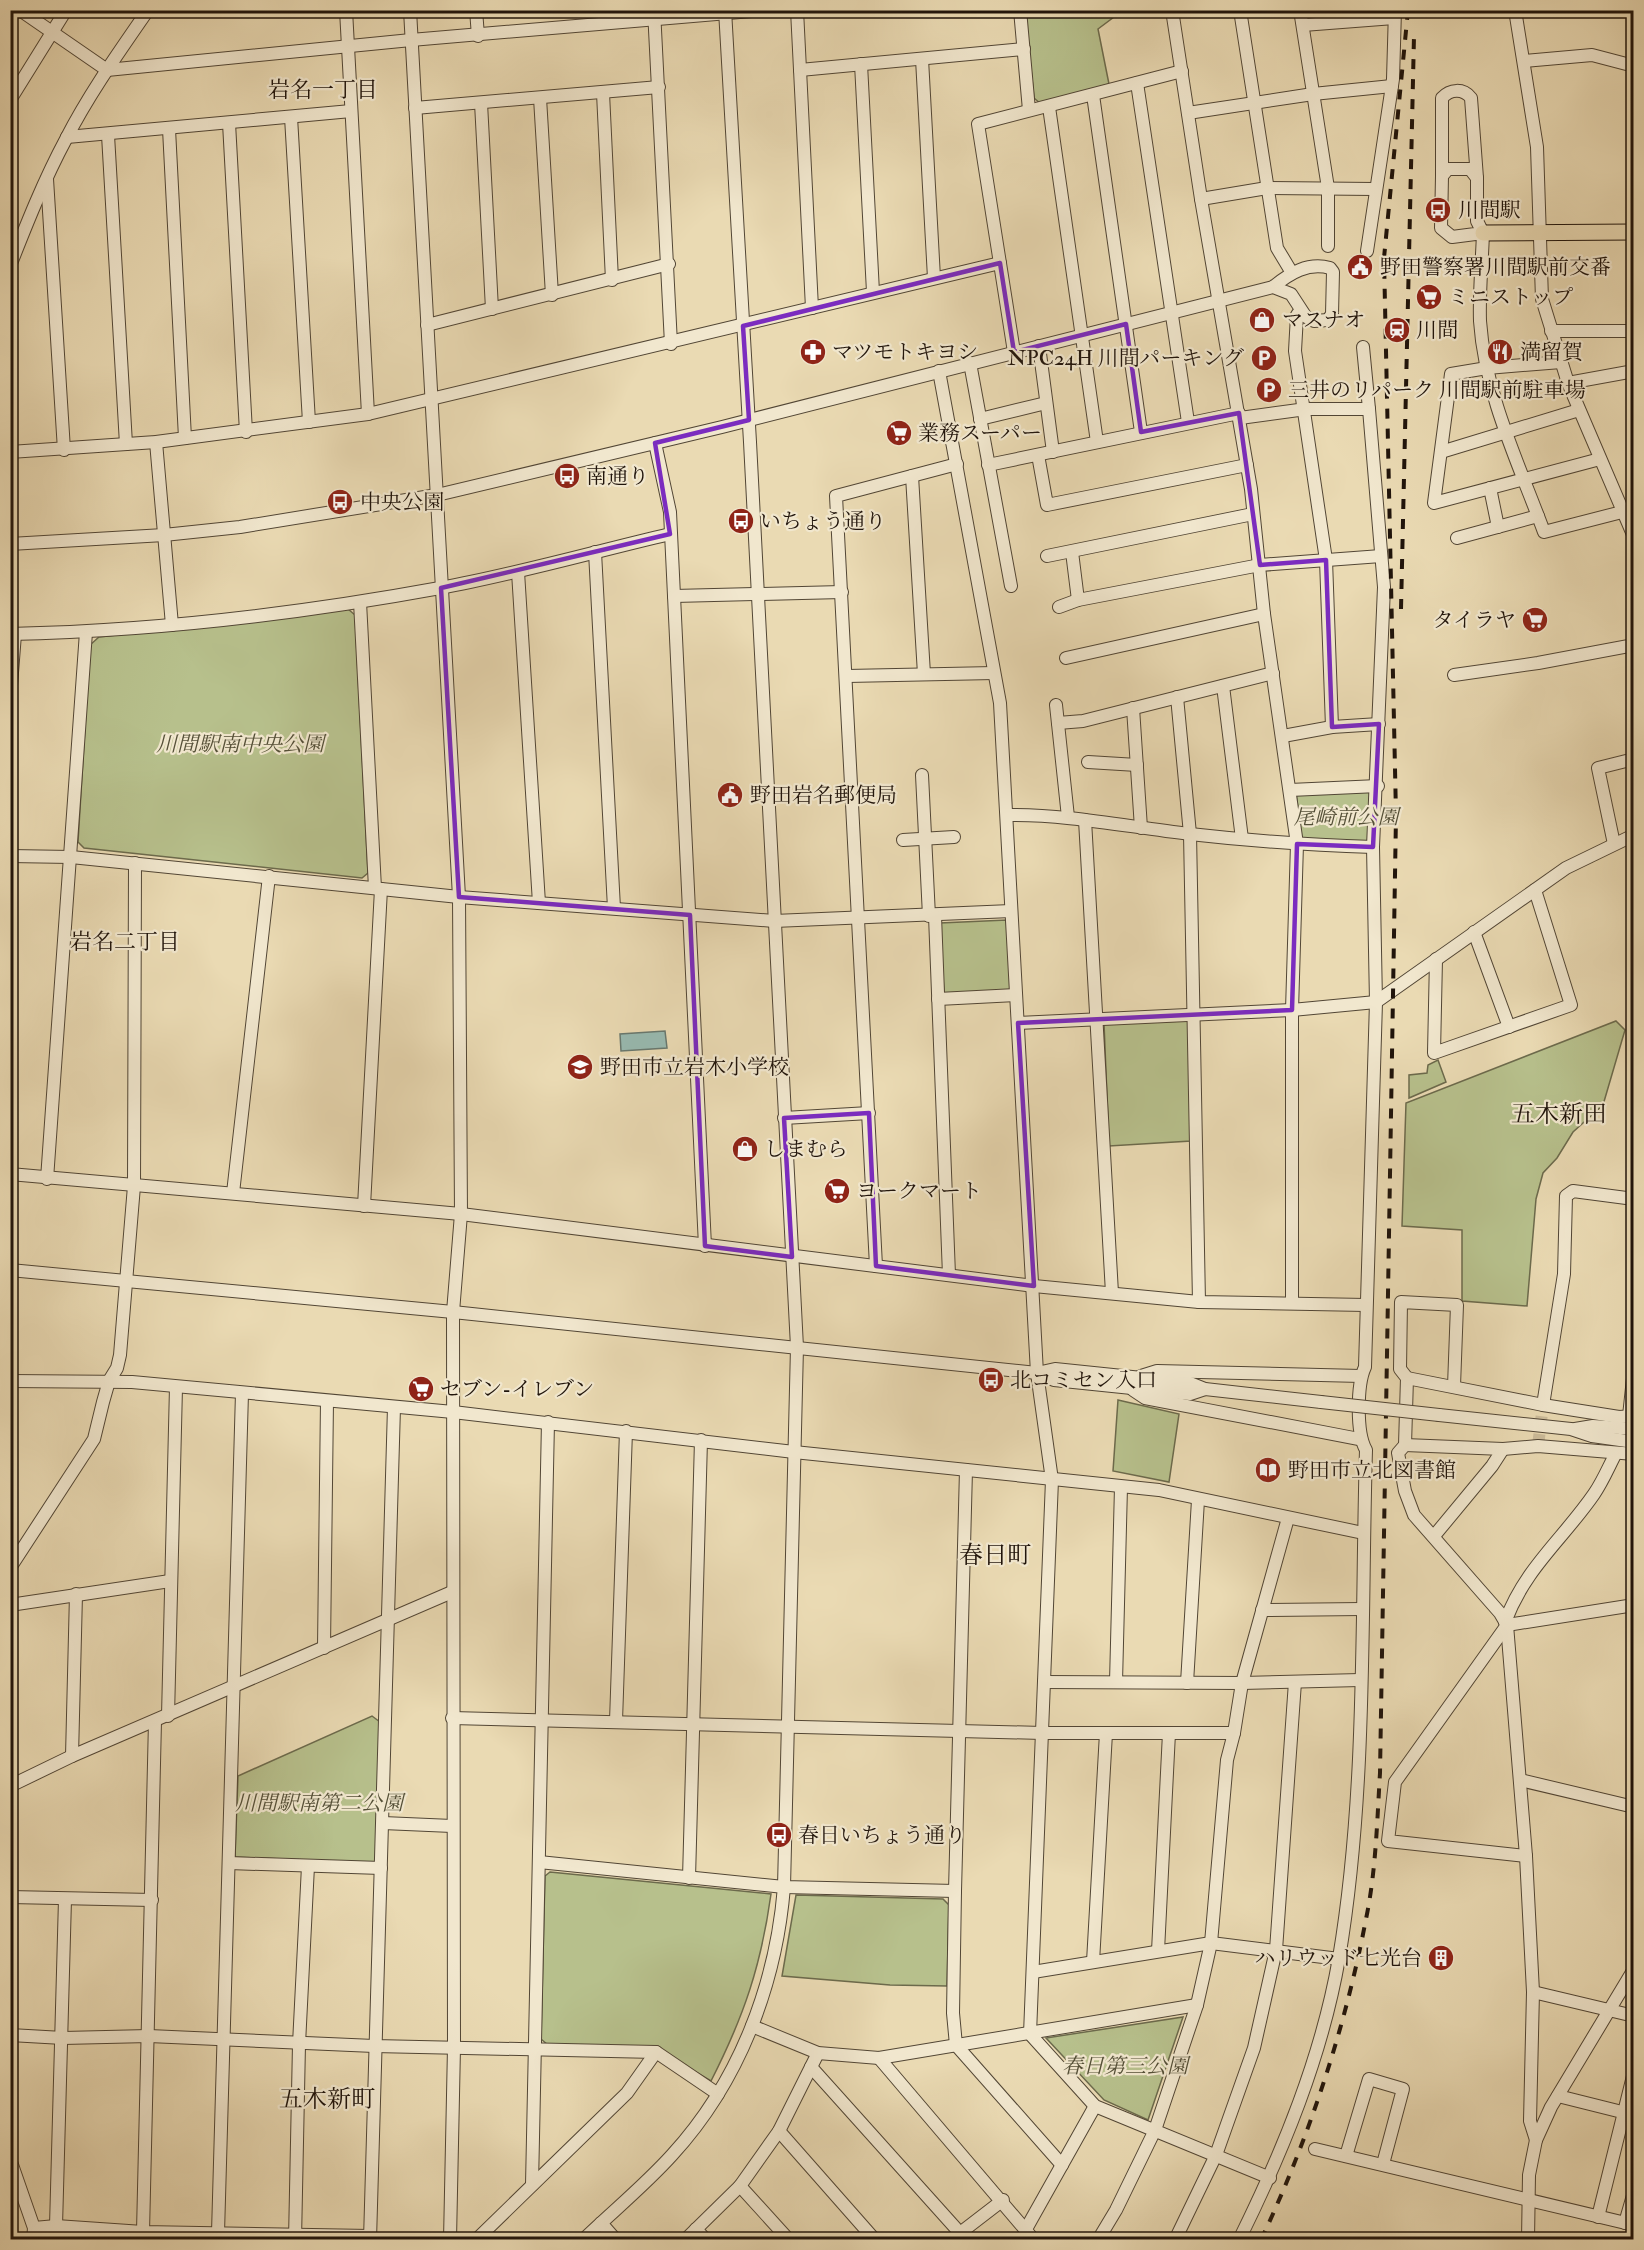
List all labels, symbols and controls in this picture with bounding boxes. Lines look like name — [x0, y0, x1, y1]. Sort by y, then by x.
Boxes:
district label: 岩名一丁目 — [268, 76, 378, 104]
bus stop icon: 川間駅 — [1423, 195, 1453, 225]
place label: 川間駅 — [1458, 197, 1521, 224]
public building icon: 野田警察署川間駅前交番 — [1345, 252, 1375, 282]
place label: 野田警察署川間駅前交番 — [1380, 254, 1611, 281]
supermarket icon: ミニストップ — [1414, 282, 1444, 312]
place label: ミニストップ — [1448, 284, 1573, 311]
shop icon: マスナオ — [1247, 305, 1277, 335]
place label: マスナオ — [1282, 307, 1365, 334]
station icon: 川間 — [1382, 315, 1412, 345]
place label: 川間 — [1416, 317, 1458, 344]
pharmacy icon: マツモトキヨシ — [798, 337, 828, 367]
restaurant icon: 満留賀 — [1485, 337, 1515, 367]
place label: マツモトキヨシ — [832, 339, 978, 366]
place label: 満留賀 — [1520, 339, 1583, 366]
parking icon: NPC24H 川間パーキング — [1249, 343, 1279, 373]
place label: NPC24H 川間パーキング — [1008, 345, 1244, 372]
parking icon: 三井のリパーク 川間駅前駐車場 — [1254, 375, 1284, 405]
place label: 三井のリパーク 川間駅前駐車場 — [1288, 377, 1586, 404]
supermarket icon: 業務スーパー — [884, 418, 914, 448]
place label: 業務スーパー — [918, 420, 1042, 447]
bus stop icon: 南通り — [552, 461, 582, 491]
place label: 南通り — [586, 463, 649, 490]
bus stop icon: 中央公園 — [325, 487, 355, 517]
place label: 中央公園 — [360, 489, 444, 516]
bus stop icon: いちょう通り — [726, 506, 756, 536]
place label: いちょう通り — [760, 508, 886, 535]
supermarket icon: タイラヤ — [1520, 605, 1550, 635]
place label: タイラヤ — [1432, 607, 1516, 634]
park label: 川間駅南中央公園 — [156, 731, 327, 758]
public building icon: 野田岩名郵便局 — [715, 780, 745, 810]
place label: 野田岩名郵便局 — [750, 782, 897, 809]
park label: 尾崎前公園 — [1294, 804, 1401, 831]
district label: 岩名二丁目 — [70, 928, 180, 956]
school or university icon: 野田市立岩木小学校 — [565, 1052, 595, 1082]
place label: 野田市立岩木小学校 — [600, 1054, 789, 1081]
district label: 五木新田 — [1511, 1099, 1607, 1130]
shop icon: しまむら — [730, 1134, 760, 1164]
place label: しまむら — [764, 1136, 848, 1163]
supermarket icon: ヨークマート — [822, 1176, 852, 1206]
place label: ヨークマート — [856, 1178, 982, 1205]
bus stop icon: 北コミセン入口 — [976, 1365, 1006, 1395]
place label: 北コミセン入口 — [1010, 1367, 1157, 1394]
supermarket icon: セブン-イレブン — [406, 1374, 436, 1404]
place label: セブン-イレブン — [440, 1376, 594, 1403]
library icon: 野田市立北図書館 — [1253, 1455, 1283, 1485]
place label: 野田市立北図書館 — [1288, 1457, 1456, 1484]
district label: 春日町 — [959, 1540, 1031, 1571]
park label: 川間駅南第二公園 — [235, 1790, 406, 1817]
bus stop icon: 春日いちょう通り — [764, 1820, 794, 1850]
place label: 春日いちょう通り — [798, 1822, 966, 1849]
building icon: ハリウッド七光台 — [1426, 1943, 1456, 1973]
place label: ハリウッド七光台 — [1254, 1945, 1422, 1972]
park label: 春日第三公園 — [1062, 2053, 1191, 2080]
district label: 五木新町 — [279, 2084, 375, 2115]

